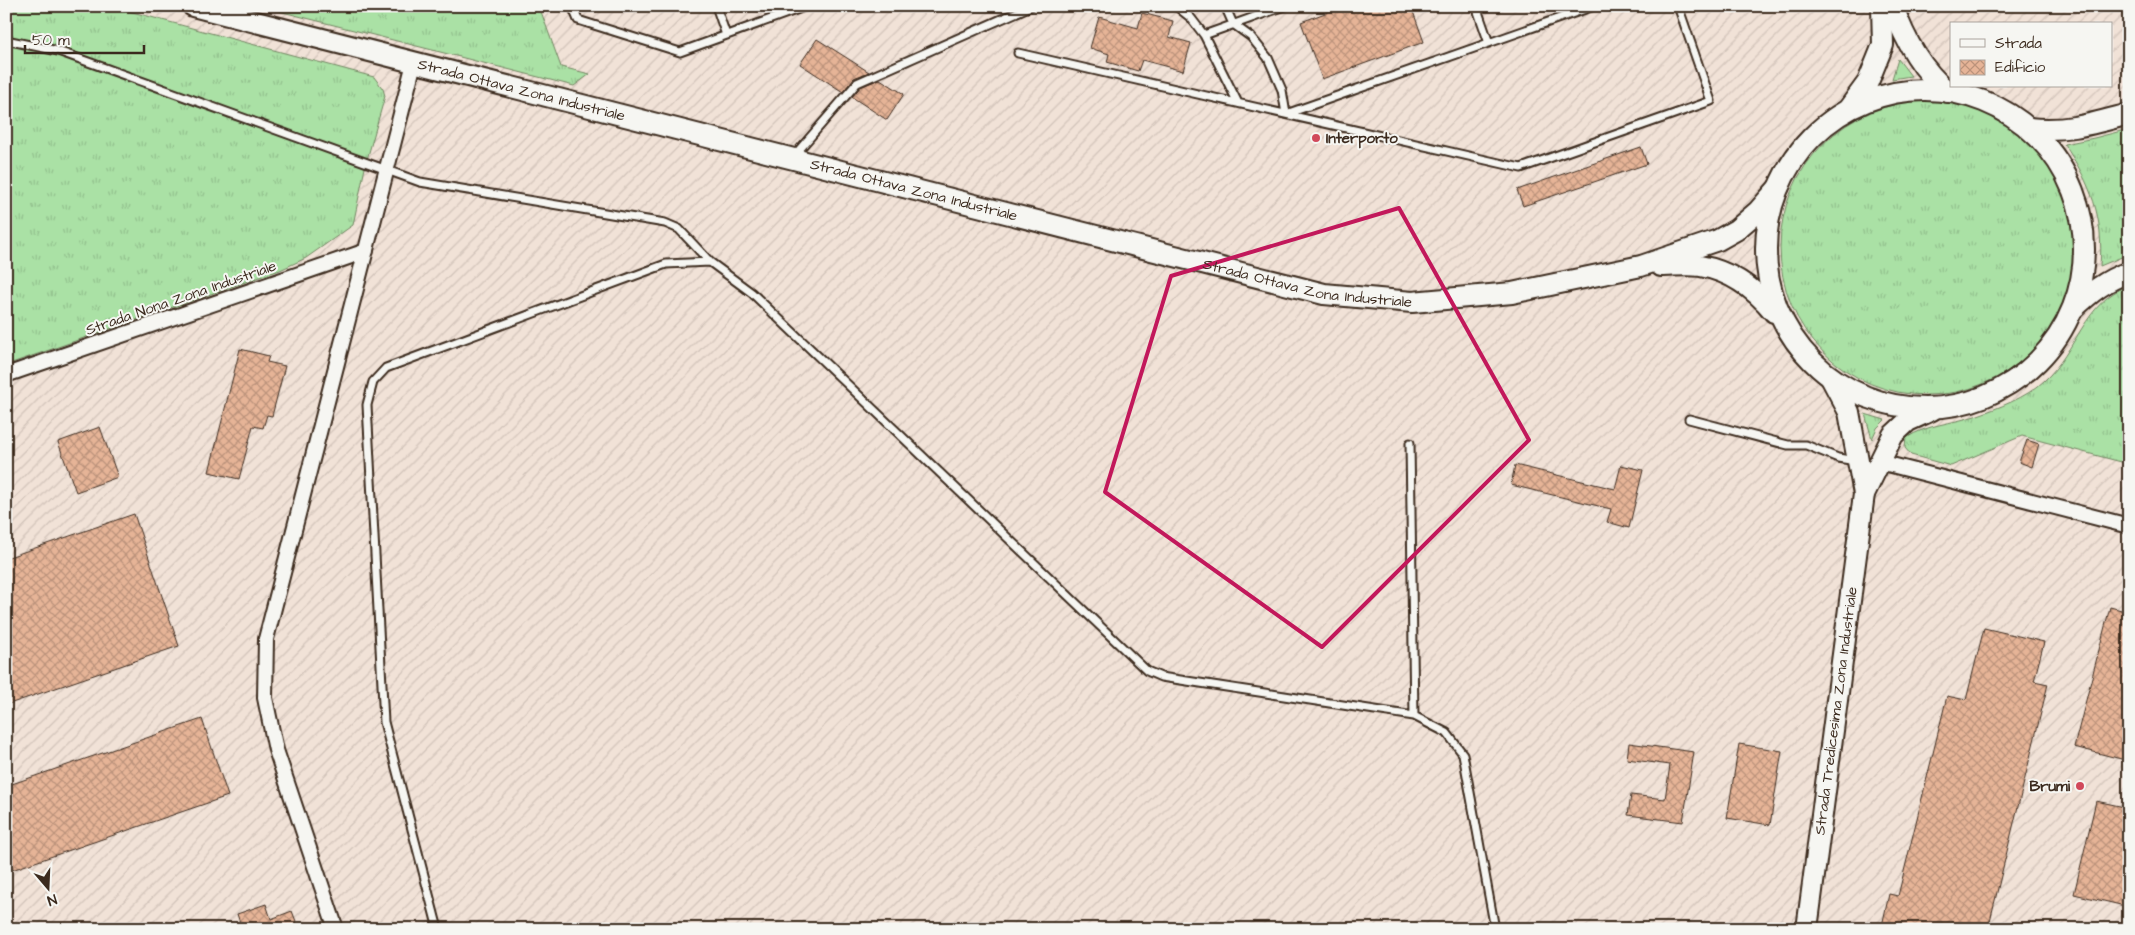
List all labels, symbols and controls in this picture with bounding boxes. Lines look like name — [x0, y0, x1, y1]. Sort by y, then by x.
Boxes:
scale bar — [25, 22, 144, 54]
legend — [1950, 22, 2112, 88]
text: 50 m — [32, 30, 70, 51]
text: Strada — [1995, 33, 2042, 54]
street label: Strada Ottava Zona Industriale — [416, 53, 627, 126]
text: Edificio — [1995, 57, 2046, 78]
place label: Interporto — [1326, 128, 1398, 149]
marker: Interporto — [1310, 132, 1322, 144]
street label: Strada Ottava Zona Industriale — [808, 153, 1020, 226]
street label: Strada Ottava Zona Industriale — [1201, 253, 1413, 312]
street label: Strada Nona Zona Industriale — [83, 255, 279, 341]
street label: Strada Tredicesima Zona Industriale — [1809, 585, 1862, 836]
place label: Brumi — [2029, 776, 2071, 797]
marker: Brumi — [2074, 780, 2086, 792]
north arrow — [22, 862, 72, 912]
text: N — [44, 888, 59, 910]

